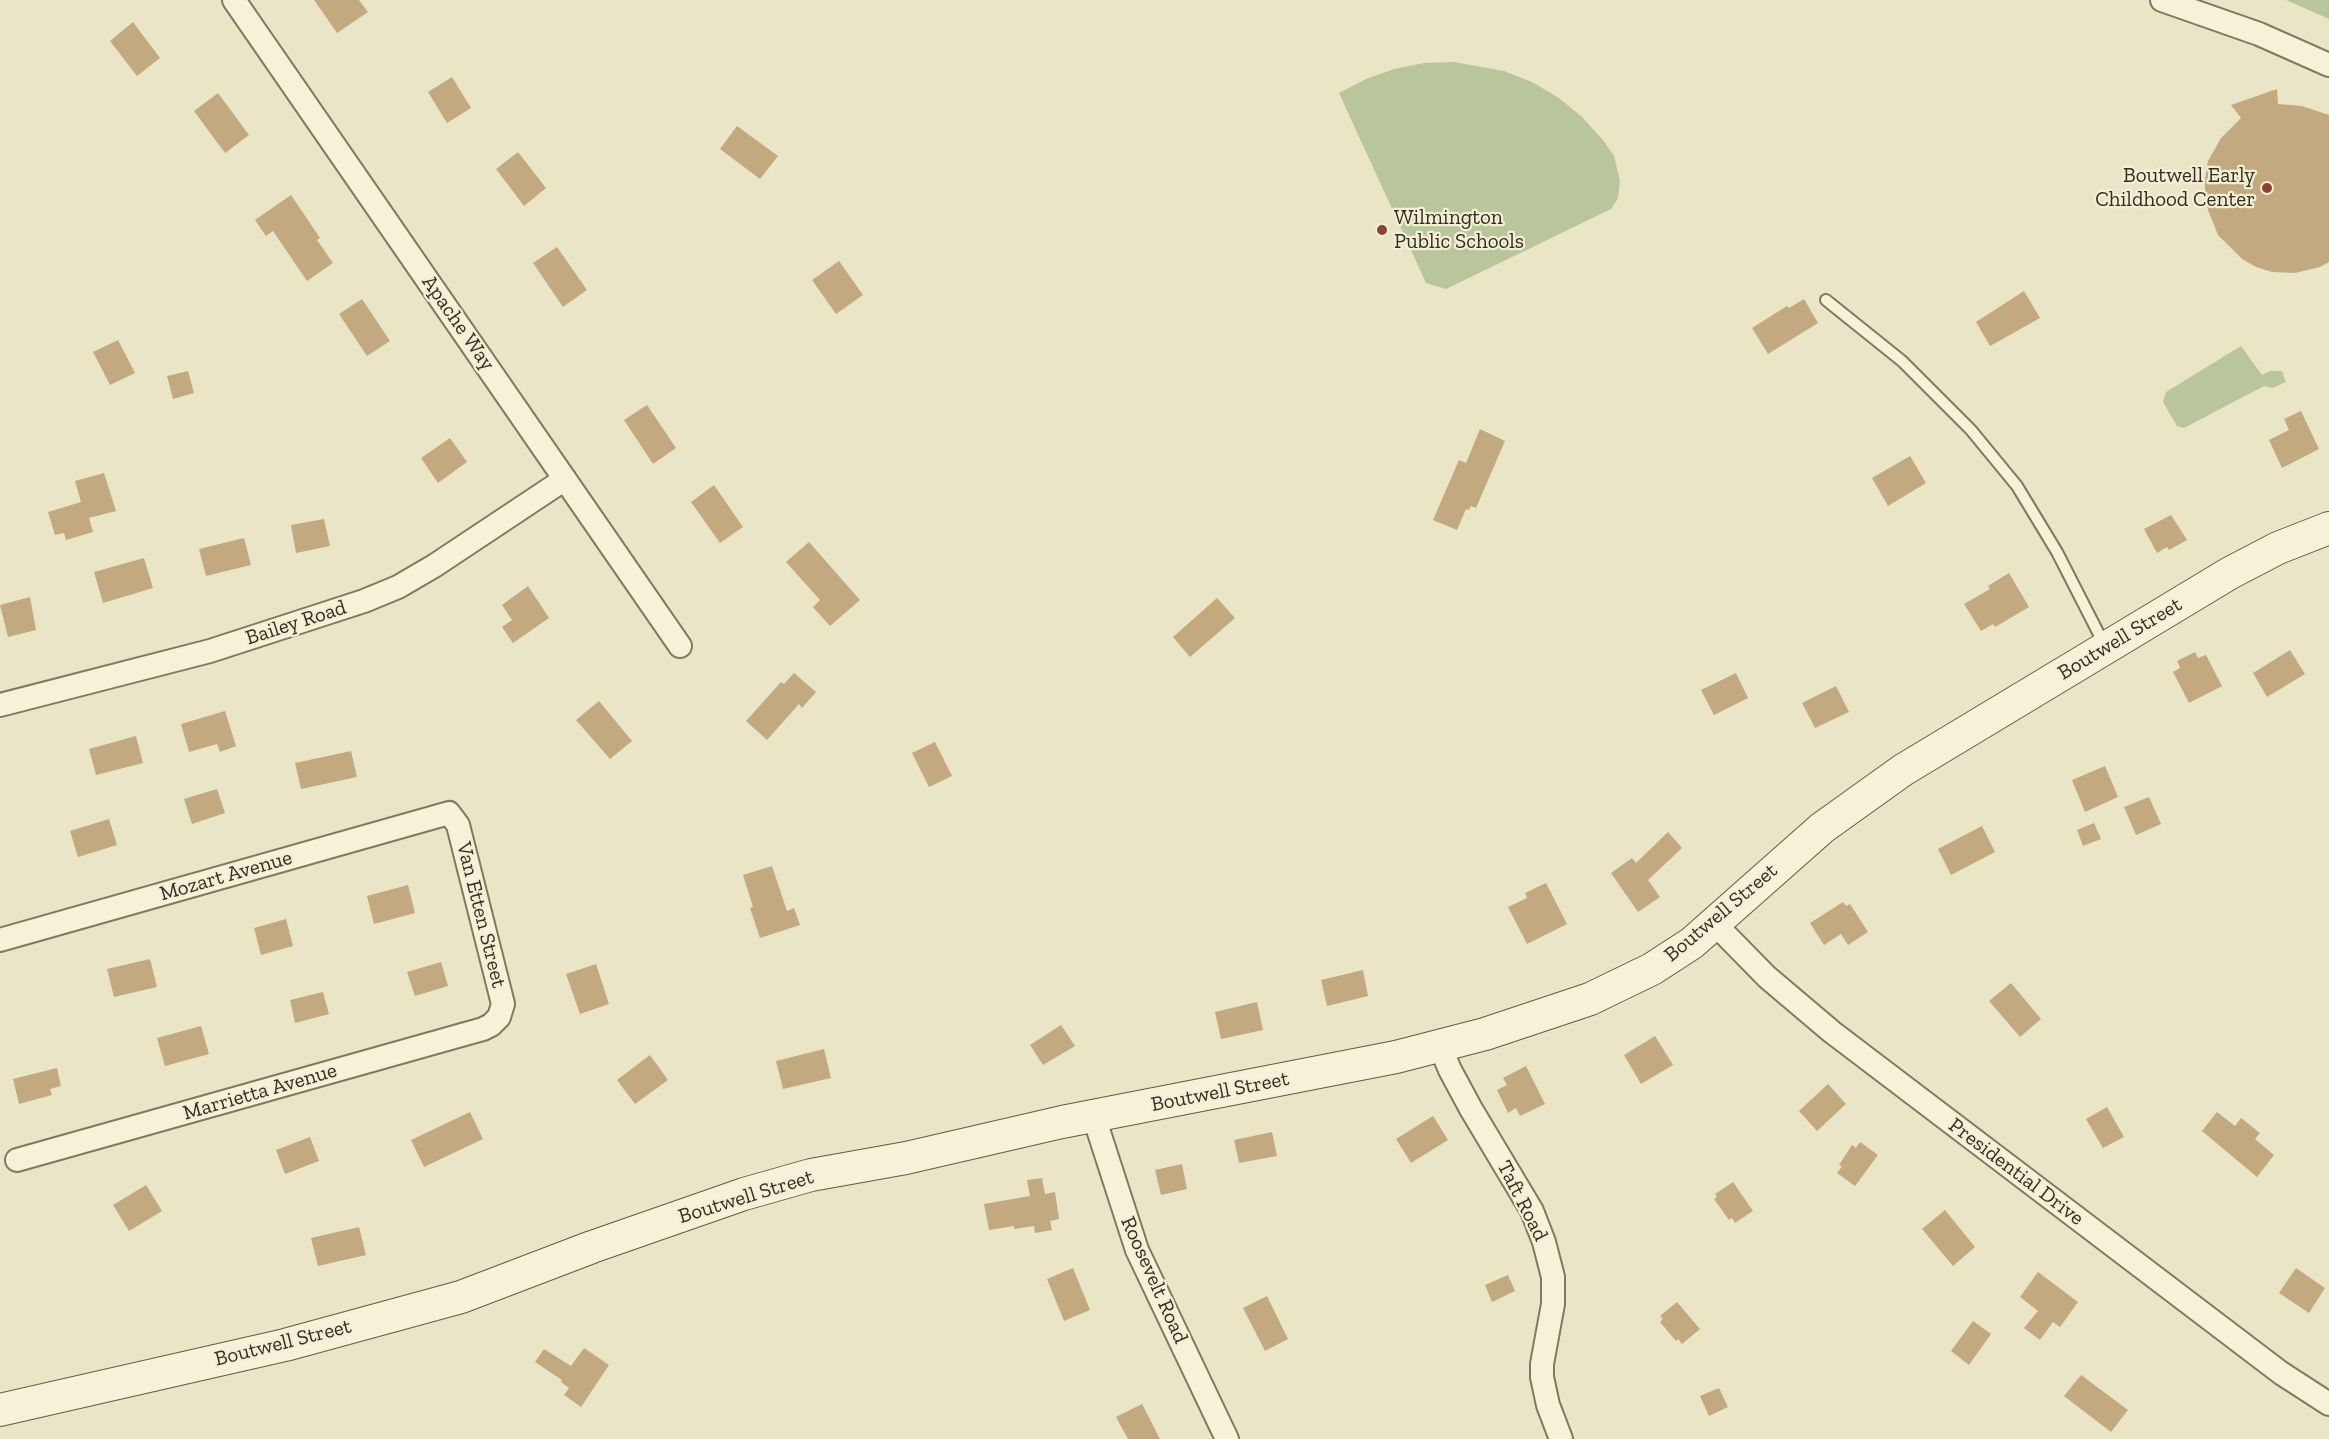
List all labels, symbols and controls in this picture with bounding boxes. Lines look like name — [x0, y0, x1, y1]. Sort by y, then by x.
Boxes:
place label: Boutwell Early Childhood Center — [2095, 163, 2255, 213]
marker: Boutwell Early Childhood Center — [2260, 181, 2274, 195]
place label: Wilmington Public Schools — [1394, 205, 1524, 255]
marker: Wilmington Public Schools — [1375, 223, 1389, 237]
street label: Apache Way — [416, 271, 500, 375]
street label: Boutwell Street — [2053, 592, 2187, 686]
street label: Bailey Road — [242, 595, 350, 651]
street label: Van Etten Street — [451, 840, 511, 990]
street label: Mozart Avenue — [157, 845, 295, 907]
street label: Boutwell Street — [1659, 858, 1783, 968]
street label: Marrietta Avenue — [180, 1058, 340, 1126]
street label: Boutwell Street — [1149, 1066, 1291, 1118]
street label: Presidential Drive — [1943, 1113, 2089, 1231]
street label: Taft Road — [1491, 1157, 1553, 1245]
street label: Boutwell Street — [675, 1164, 817, 1230]
street label: Roosevelt Road — [1115, 1213, 1193, 1347]
street label: Boutwell Street — [212, 1314, 354, 1372]

